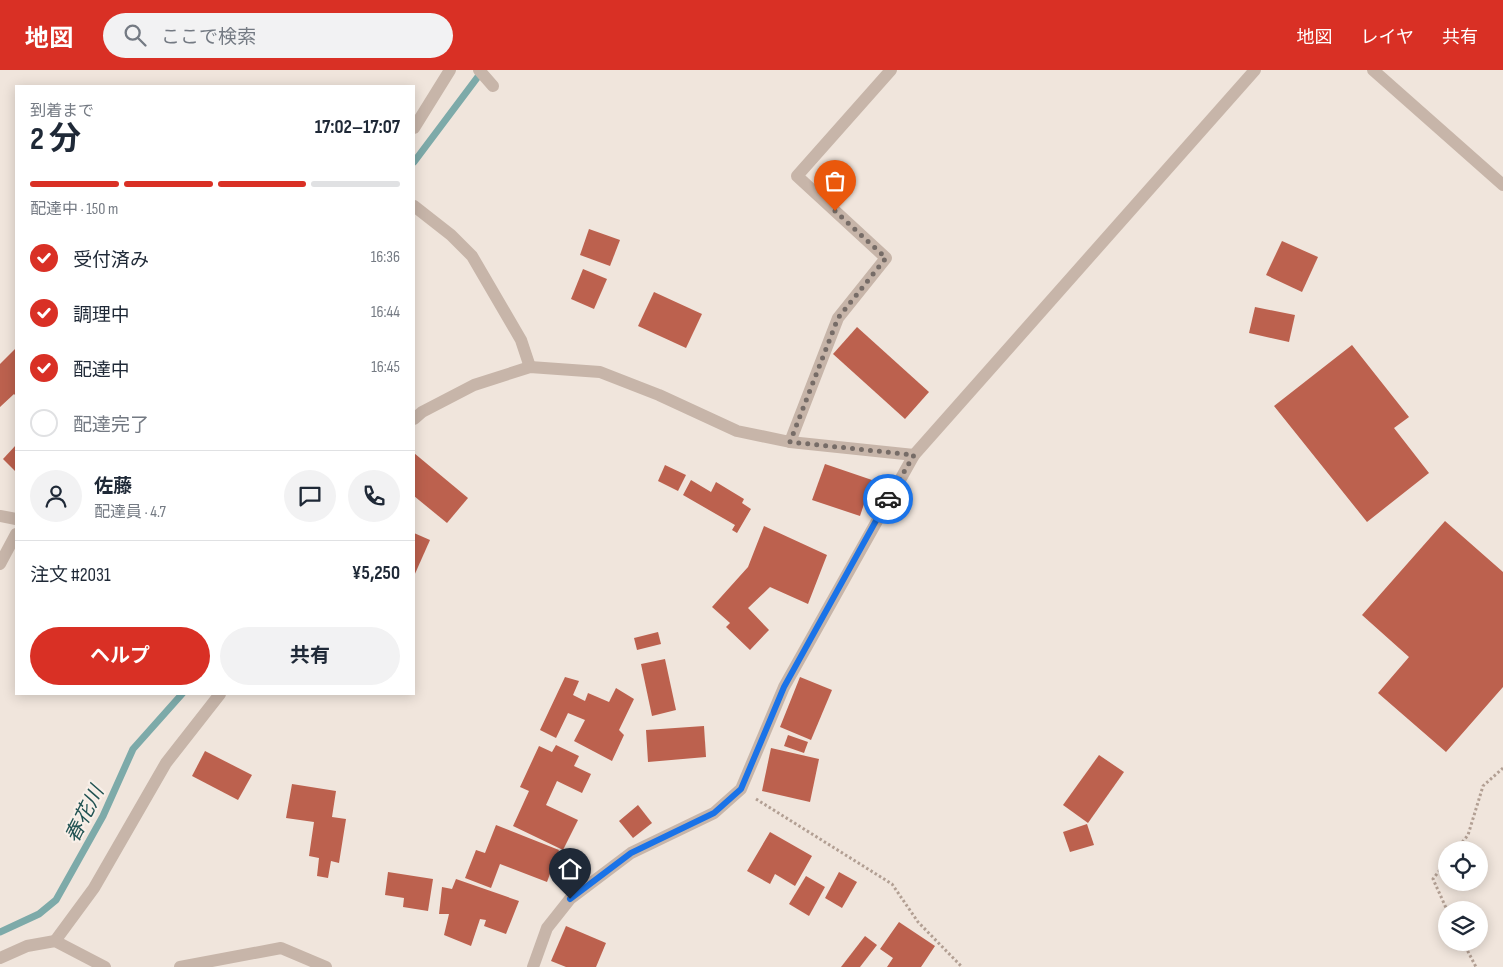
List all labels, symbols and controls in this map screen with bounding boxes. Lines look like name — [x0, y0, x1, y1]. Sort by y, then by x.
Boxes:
search box — [103, 13, 453, 58]
icon: search — [121, 21, 149, 49]
text: 地図 — [25, 24, 73, 53]
text: ここで検索 — [161, 26, 256, 49]
text: 地図 — [1297, 27, 1333, 48]
text: レイヤ — [1361, 27, 1414, 48]
text: 共有 — [1442, 27, 1478, 48]
text: 到着まで — [30, 102, 94, 121]
text: 17:02–17:07 — [315, 116, 400, 139]
text: 2 分 — [30, 120, 81, 159]
pin — [814, 160, 856, 211]
icon: bag — [821, 167, 849, 195]
text: 配達中 · 150 m — [30, 200, 118, 219]
icon: check — [30, 244, 58, 272]
text: 16:36 — [371, 248, 400, 267]
text: 受付済み — [73, 249, 149, 272]
icon: check — [30, 299, 58, 327]
text: 16:44 — [371, 303, 400, 322]
text: 調理中 — [73, 304, 130, 327]
icon: check — [30, 354, 58, 382]
text: 16:45 — [371, 358, 400, 377]
text: 配達中 — [73, 359, 130, 382]
text: 配達完了 — [73, 414, 149, 437]
button: person — [30, 470, 82, 522]
button: chat — [284, 470, 336, 522]
button: phone — [348, 470, 400, 522]
courier — [863, 474, 913, 524]
text: 佐藤 — [94, 475, 132, 498]
icon: car — [874, 485, 902, 513]
text: 配達員 · 4.7 — [94, 503, 166, 522]
text: ¥5,250 — [352, 562, 400, 585]
text: 注文 #2031 — [30, 564, 111, 587]
button: ヘルプ — [30, 627, 210, 685]
button: 共有 — [220, 627, 400, 685]
water label: 春花川 — [61, 780, 110, 847]
map controls — [1438, 841, 1488, 951]
button: locate — [1438, 841, 1488, 891]
pin — [549, 848, 591, 899]
icon: home — [556, 855, 584, 883]
button: layers — [1438, 901, 1488, 951]

